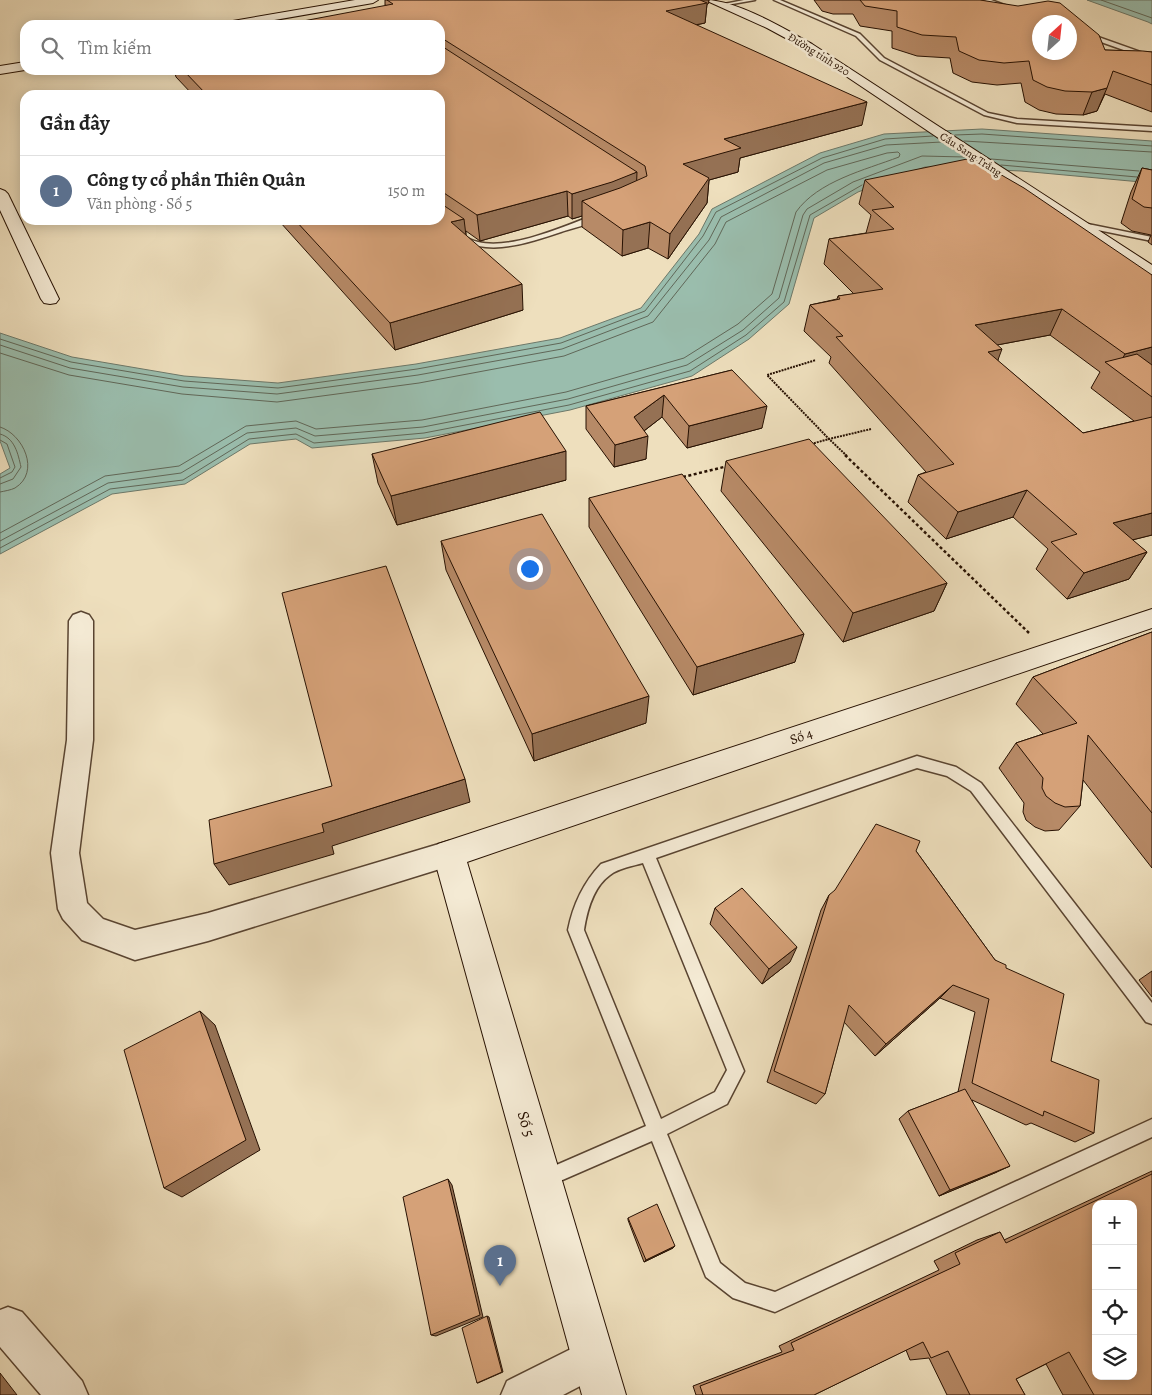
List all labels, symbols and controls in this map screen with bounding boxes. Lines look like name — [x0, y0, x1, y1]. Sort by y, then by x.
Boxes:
north arrow — [1032, 15, 1077, 60]
search box — [20, 20, 445, 75]
street label: Đường tỉnh 920 — [785, 29, 853, 79]
icon: search — [38, 34, 66, 62]
text: Tìm kiếm — [78, 35, 152, 61]
text: Gần đây — [40, 109, 110, 137]
street label: Cầu Sang Trắng — [937, 129, 1005, 180]
text: Công ty cổ phần Thiên Quân — [87, 167, 305, 193]
text: 1 — [53, 180, 59, 202]
text: 150 m — [388, 180, 425, 202]
text: Văn phòng · Số 5 — [87, 193, 192, 215]
your location — [517, 556, 543, 582]
street label: Số 4 — [787, 724, 815, 749]
street label: Số 5 — [512, 1109, 540, 1140]
map controls — [1092, 1200, 1137, 1380]
button: + — [1092, 1200, 1137, 1245]
pin: 1 — [484, 1245, 516, 1286]
button: − — [1092, 1245, 1137, 1290]
button: locate — [1092, 1290, 1137, 1335]
button: layers — [1092, 1335, 1137, 1380]

